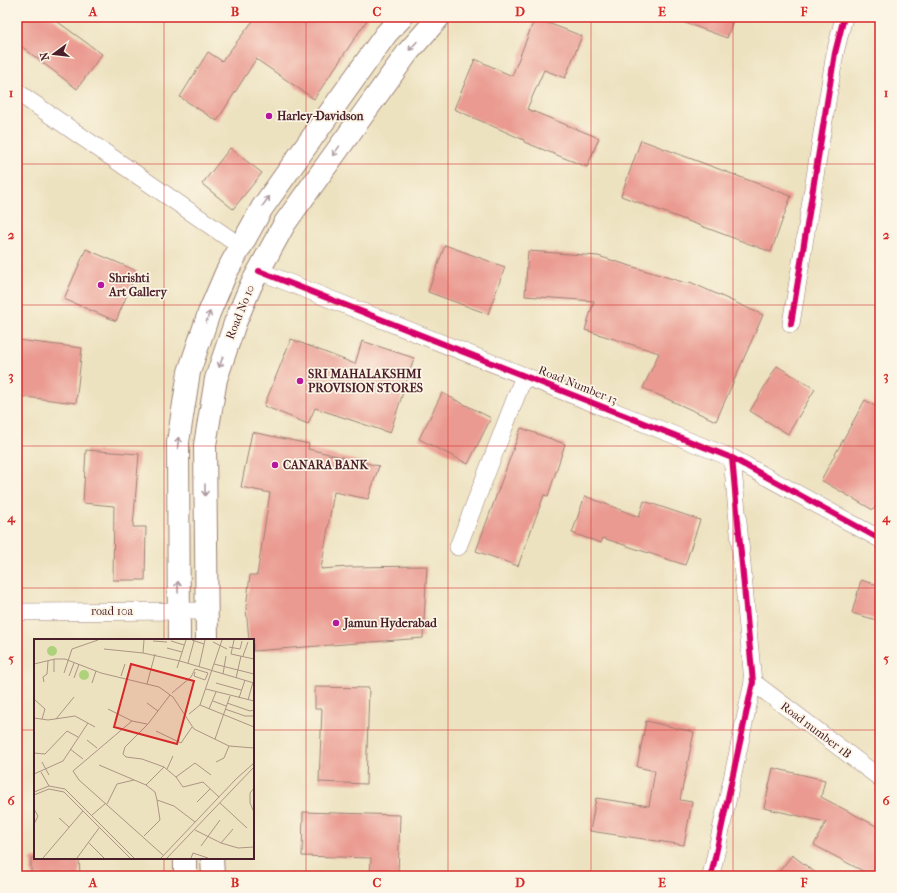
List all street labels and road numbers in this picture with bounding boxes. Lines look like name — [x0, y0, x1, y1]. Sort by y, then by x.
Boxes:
street label: Road No 10 — [223, 283, 257, 341]
street label: Road Number 13 — [536, 363, 620, 407]
street label: road 10a — [91, 604, 134, 618]
street label: Road number 1B — [778, 699, 854, 761]

